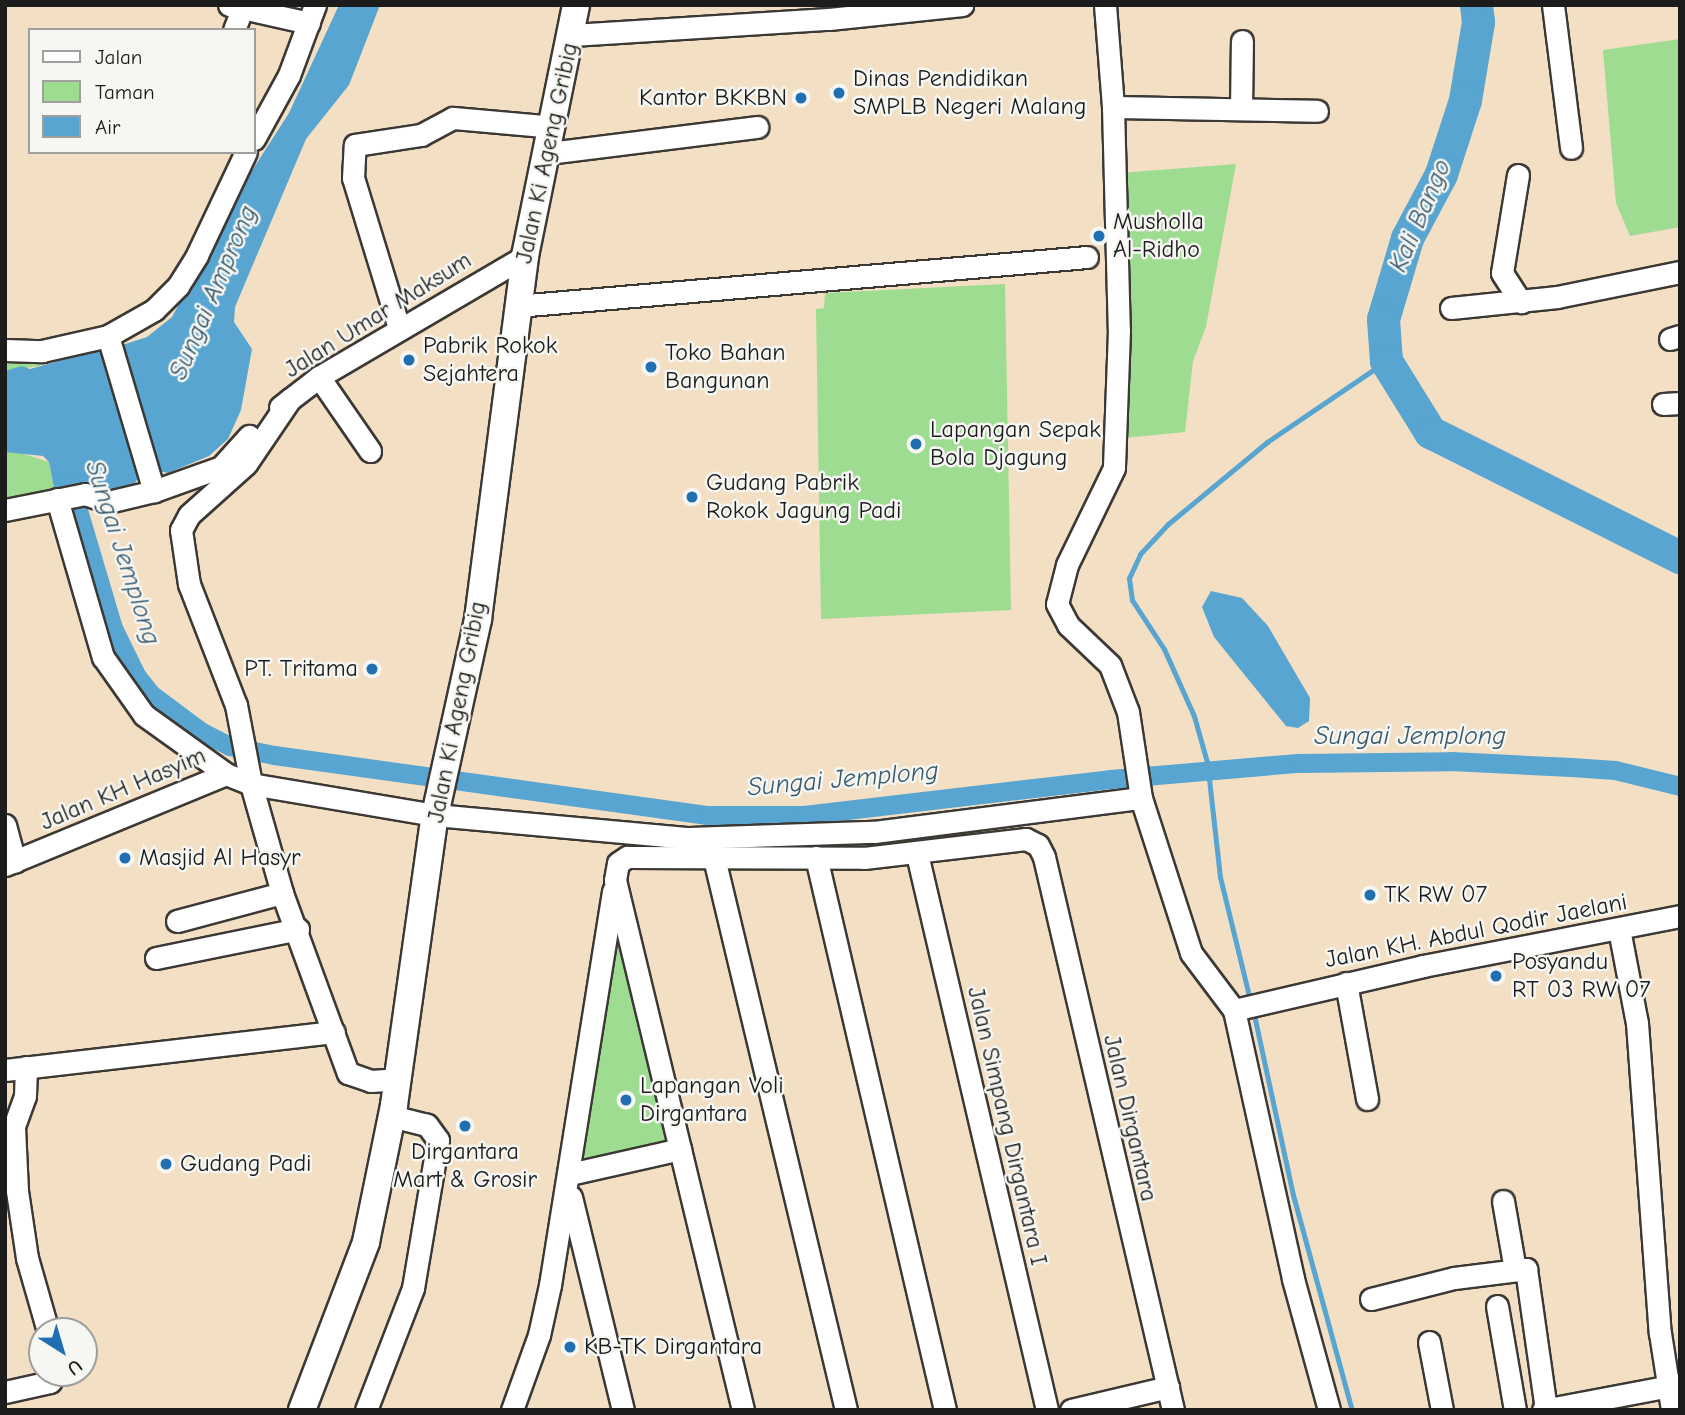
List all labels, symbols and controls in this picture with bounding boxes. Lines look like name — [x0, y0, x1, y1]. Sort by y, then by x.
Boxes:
legend — [28, 28, 256, 154]
street label: Jalan Ki Ageng Gribig — [510, 40, 584, 266]
text: Jalan — [95, 45, 142, 69]
place label: Dinas Pendidikan SMPLB Negeri Malang — [853, 65, 1086, 121]
text: Taman — [95, 80, 155, 104]
place label: Kantor BKKBN — [639, 84, 787, 112]
marker: Dinas Pendidikan SMPLB Negeri Malang — [831, 85, 847, 101]
marker: Kantor BKKBN — [793, 90, 809, 106]
text: Air — [95, 115, 120, 139]
water label: Kali Bango — [1383, 155, 1459, 277]
water label: Sungai Amprong — [163, 201, 265, 385]
place label: Musholla Al-Ridho — [1113, 208, 1204, 264]
marker: Musholla Al-Ridho — [1091, 228, 1107, 244]
street label: Jalan Umar Maksum — [279, 246, 477, 384]
place label: Pabrik Rokok Sejahtera — [423, 332, 557, 388]
place label: Toko Bahan Bangunan — [665, 339, 786, 395]
marker: Pabrik Rokok Sejahtera — [401, 352, 417, 368]
marker: Toko Bahan Bangunan — [643, 359, 659, 375]
place label: Lapangan Sepak Bola Djagung — [930, 416, 1101, 472]
marker: Lapangan Sepak Bola Djagung — [908, 436, 924, 452]
water label: Sungai Jemplong — [78, 457, 166, 649]
place label: Gudang Pabrik Rokok Jagung Padi — [706, 469, 901, 525]
marker: Gudang Pabrik Rokok Jagung Padi — [684, 489, 700, 505]
street label: Jalan Ki Ageng Gribig — [421, 599, 493, 825]
place label: PT. Tritama — [244, 655, 358, 683]
marker: PT. Tritama — [364, 661, 380, 677]
water label: Sungai Jemplong — [1314, 721, 1506, 753]
street label: Jalan KH Hasyim — [36, 741, 210, 837]
water label: Sungai Jemplong — [746, 756, 940, 804]
place label: Masjid Al Hasyr — [139, 844, 301, 872]
marker: Masjid Al Hasyr — [117, 850, 133, 866]
place label: TK RW 07 — [1384, 881, 1487, 909]
marker: TK RW 07 — [1362, 887, 1378, 903]
street label: Jalan KH. Abdul Qodir Jaelani — [1323, 888, 1629, 974]
place label: Posyandu RT 03 RW 07 — [1512, 948, 1651, 1004]
marker: Posyandu RT 03 RW 07 — [1486, 966, 1506, 986]
street label: Jalan Simpang Dirgantara I — [961, 984, 1053, 1268]
street label: Jalan Dirgantara — [1097, 1032, 1163, 1204]
place label: Lapangan Voli Dirgantara — [640, 1072, 784, 1128]
marker: Lapangan Voli Dirgantara — [618, 1092, 634, 1108]
marker: Dirgantara Mart & Grosir — [457, 1118, 473, 1134]
place label: Dirgantara Mart & Grosir — [393, 1138, 537, 1194]
place label: Gudang Padi — [180, 1150, 312, 1178]
marker: Gudang Padi — [158, 1156, 174, 1172]
north arrow — [28, 1317, 98, 1387]
place label: KB-TK Dirgantara — [584, 1333, 762, 1361]
marker: KB-TK Dirgantara — [562, 1339, 578, 1355]
text: U — [63, 1355, 86, 1380]

